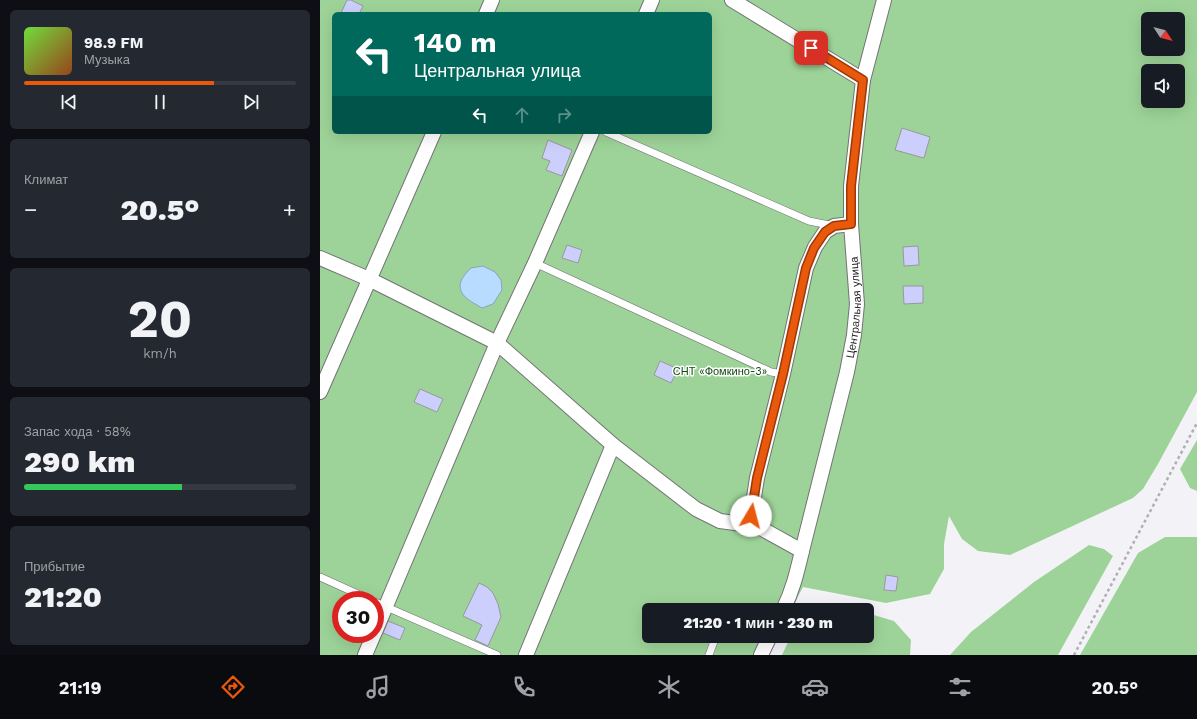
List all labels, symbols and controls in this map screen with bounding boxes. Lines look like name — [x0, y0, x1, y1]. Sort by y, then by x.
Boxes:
north arrow — [1141, 12, 1185, 56]
map controls — [1141, 12, 1185, 108]
text: 140 m — [414, 26, 497, 59]
icon: left — [348, 28, 400, 80]
pin — [794, 31, 828, 65]
text: 98.9 FM — [84, 34, 143, 52]
icon: arrive — [800, 37, 822, 59]
text: Музыка — [84, 52, 130, 67]
text: Центральная улица — [414, 60, 581, 81]
button: sound — [1141, 64, 1185, 108]
icon: previous — [58, 91, 80, 113]
icon: pause — [149, 91, 171, 113]
icon: next — [240, 91, 262, 113]
icon: left — [469, 104, 491, 126]
icon: ahead — [511, 104, 533, 126]
icon: right — [553, 104, 575, 126]
text: Климат — [24, 172, 68, 187]
text: 20.5° — [120, 192, 200, 227]
text: − — [24, 197, 37, 222]
text: + — [283, 197, 296, 222]
street label: Центральная улица — [844, 255, 864, 359]
text: 20 — [128, 289, 192, 350]
text: km/h — [143, 346, 177, 361]
park label: СНТ «Фомкино-3» — [673, 365, 767, 378]
text: Запас хода · 58% — [24, 424, 131, 439]
text: 290 km — [24, 444, 135, 479]
position arrow — [730, 495, 772, 537]
text: Прибытие — [24, 559, 85, 574]
text: 21:20 — [24, 579, 102, 614]
speed limit sign: 30 — [332, 591, 384, 643]
text: 21:20 · 1 мин · 230 m — [683, 614, 833, 632]
icon: directions — [219, 673, 247, 701]
icon: music — [364, 673, 392, 701]
icon: phone — [510, 673, 538, 701]
icon: climate — [655, 673, 683, 701]
icon: car — [801, 673, 829, 701]
icon: filters — [946, 673, 974, 701]
text: 21:19 — [59, 677, 101, 698]
text: 20.5° — [1091, 677, 1138, 698]

